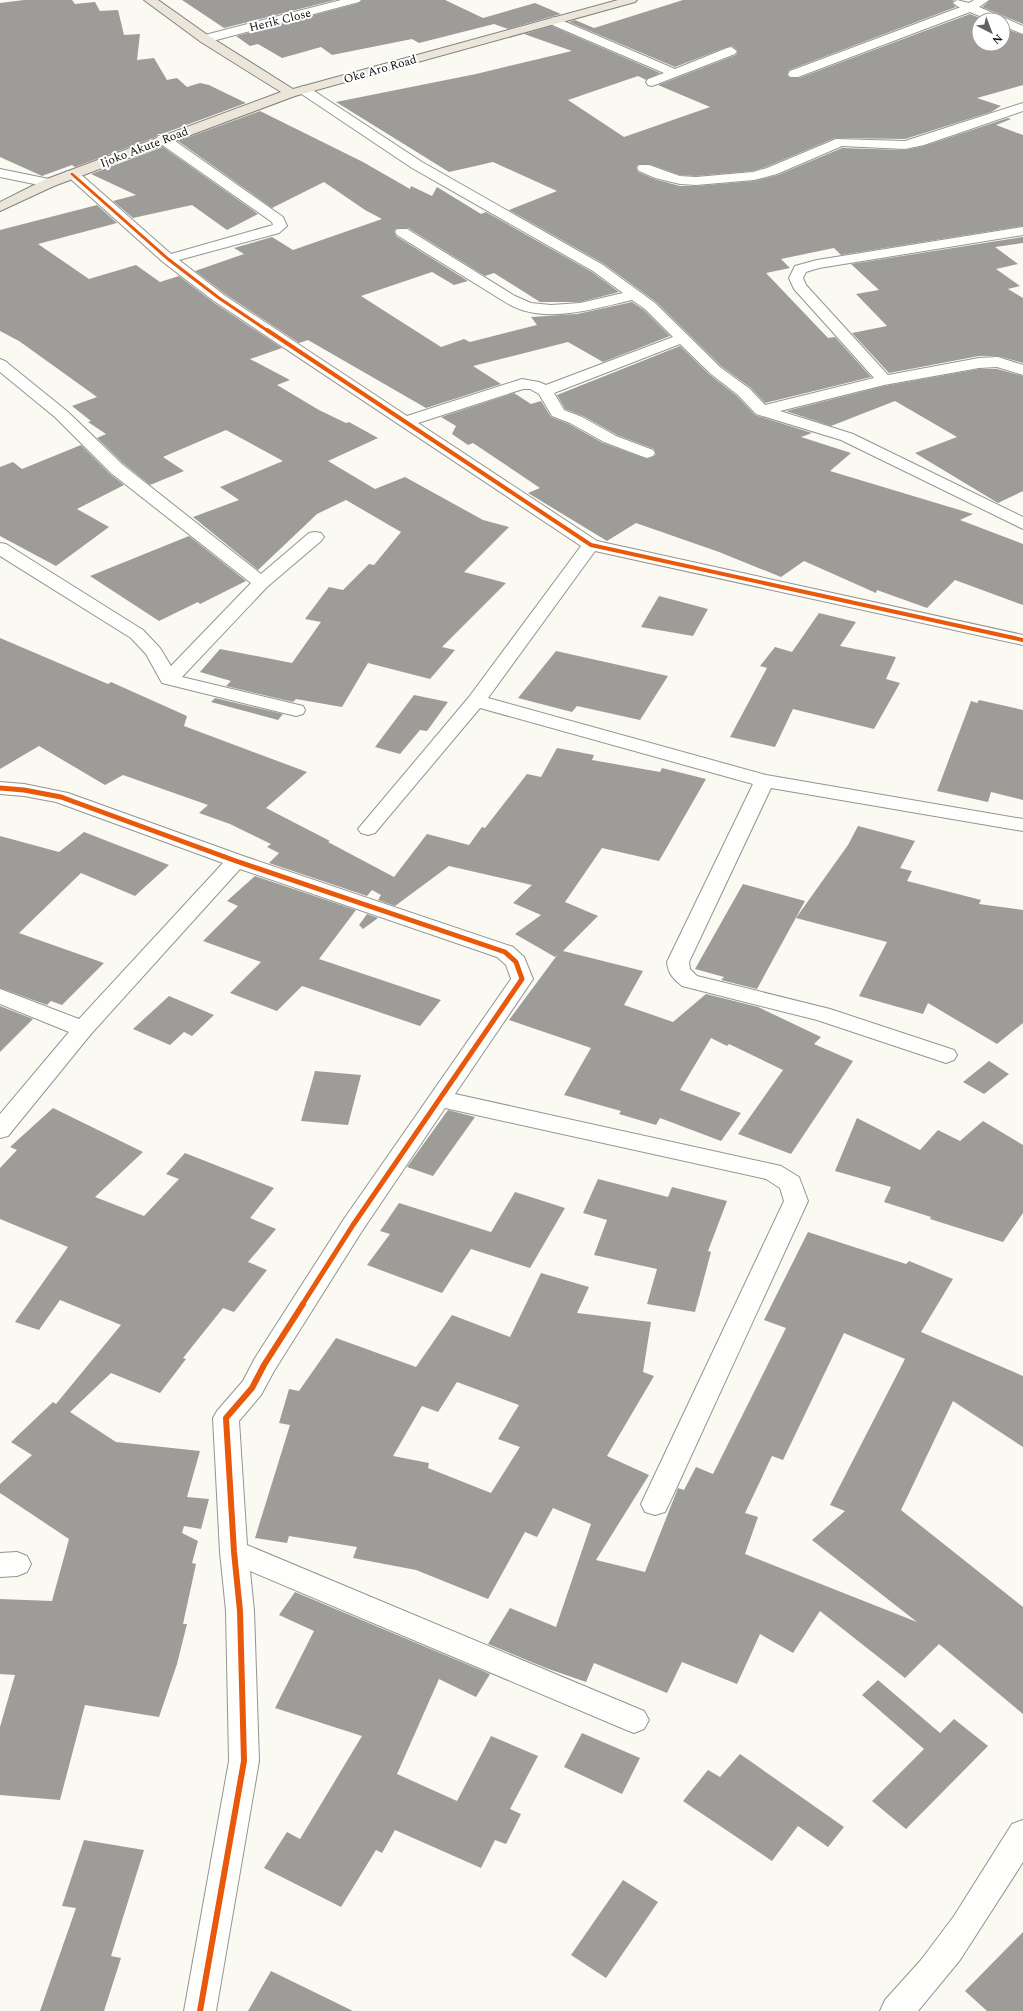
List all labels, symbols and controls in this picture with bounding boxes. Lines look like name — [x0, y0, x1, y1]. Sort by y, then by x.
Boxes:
street label: Herik Close — [247, 4, 313, 37]
north arrow — [971, 12, 1011, 52]
text: N — [988, 30, 1006, 48]
street label: Oke Aro Road — [341, 50, 419, 89]
street label: Ijoko Akute Road — [97, 122, 191, 173]

